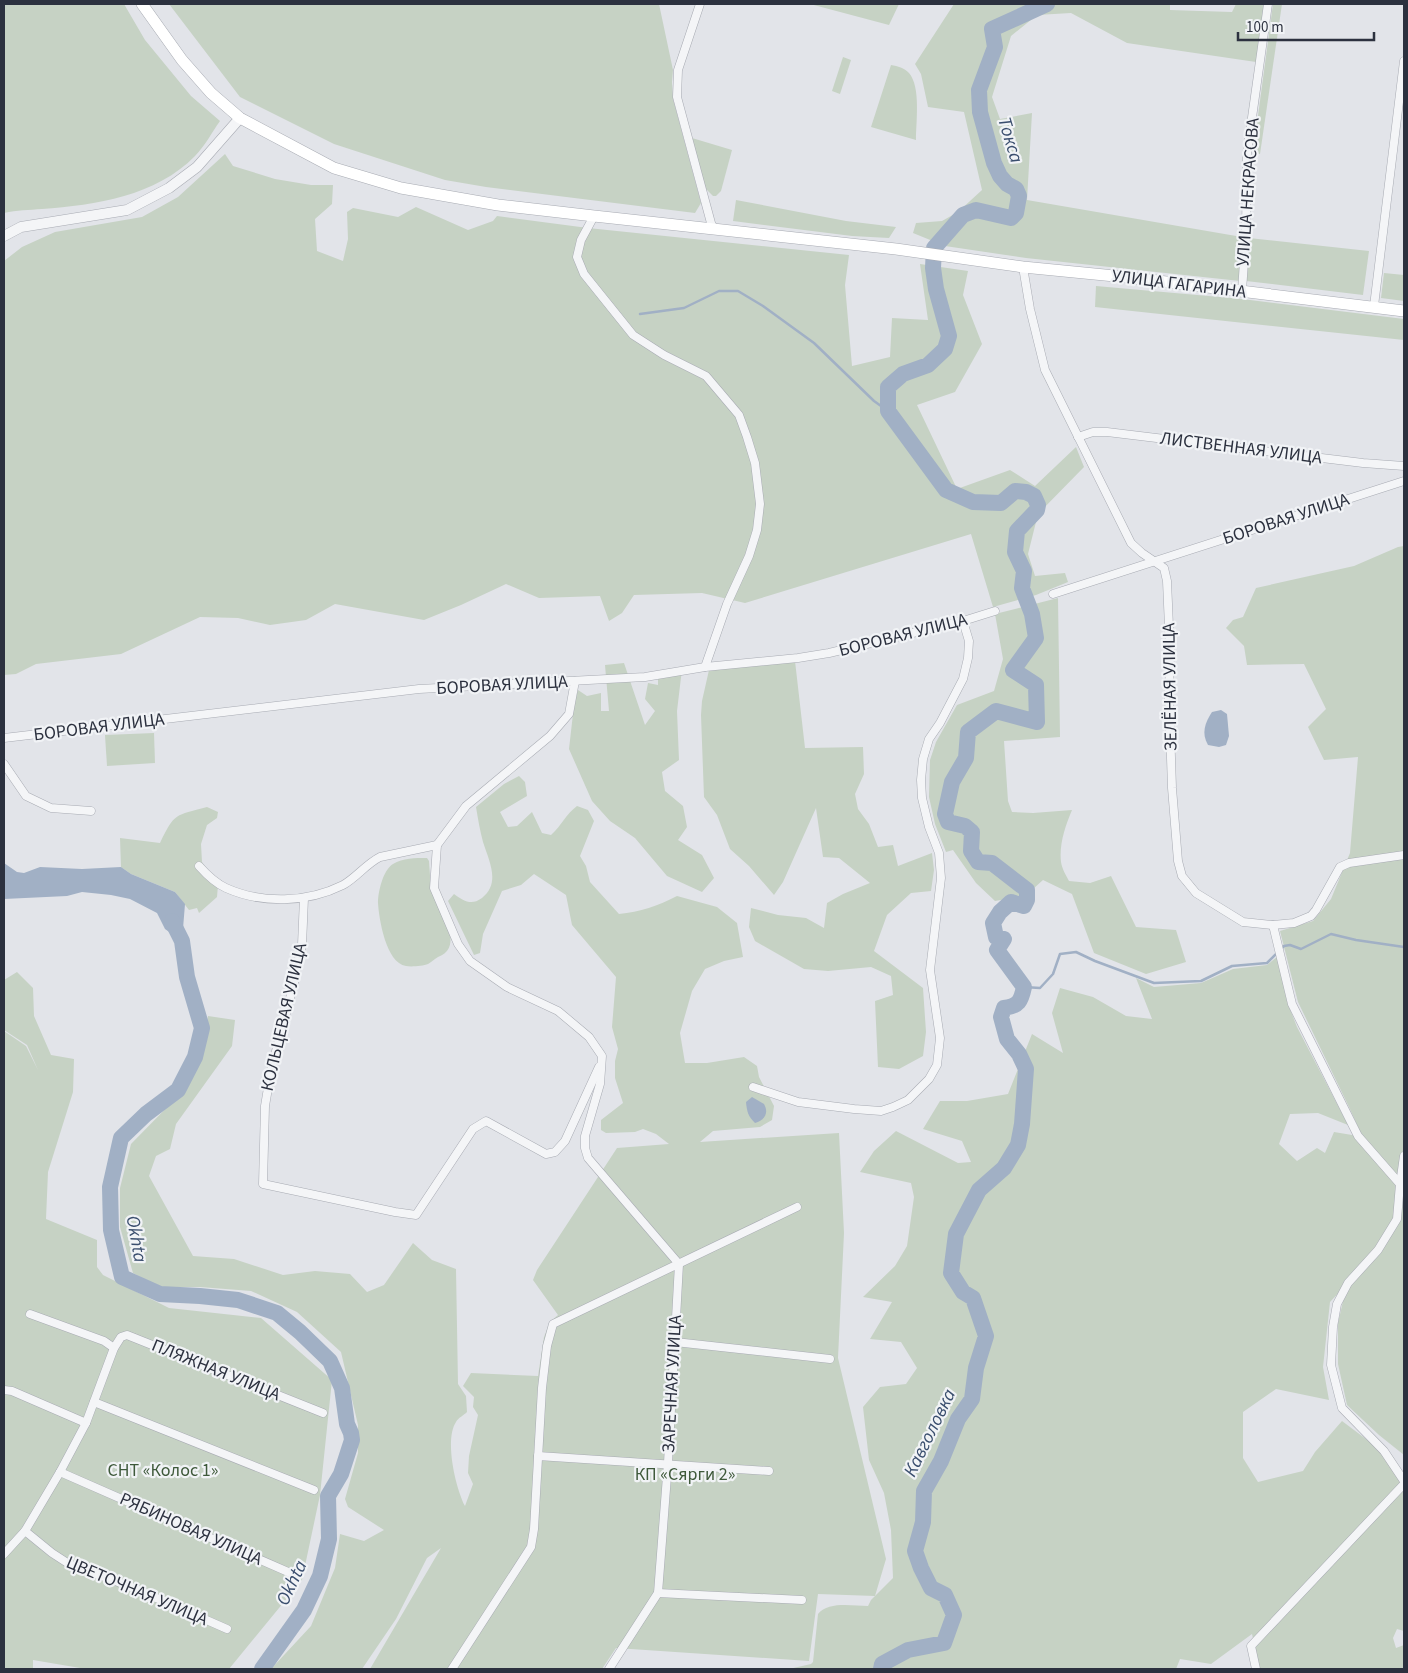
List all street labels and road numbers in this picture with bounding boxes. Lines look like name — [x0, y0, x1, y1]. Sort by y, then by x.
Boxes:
street label: УЛИЦА НЕКРАСОВА — [1230, 117, 1266, 267]
street label: УЛИЦА ГАГАРИНА — [1110, 263, 1248, 305]
street label: ЛИСТВЕННАЯ УЛИЦА — [1159, 426, 1324, 470]
street label: БОРОВАЯ УЛИЦА — [1220, 487, 1353, 551]
street label: БОРОВАЯ УЛИЦА — [836, 607, 970, 663]
street label: ЗЕЛЁНАЯ УЛИЦА — [1156, 622, 1184, 751]
street label: БОРОВАЯ УЛИЦА — [436, 669, 569, 701]
street label: БОРОВАЯ УЛИЦА — [32, 707, 166, 747]
street label: КОЛЬЦЕВАЯ УЛИЦА — [255, 940, 313, 1094]
street label: ЗАРЕЧНАЯ УЛИЦА — [656, 1314, 688, 1454]
street label: ПЛЯЖНАЯ УЛИЦА — [148, 1333, 284, 1407]
street label: РЯБИНОВАЯ УЛИЦА — [116, 1486, 266, 1572]
street label: ЦВЕТОЧНАЯ УЛИЦА — [62, 1550, 212, 1632]

